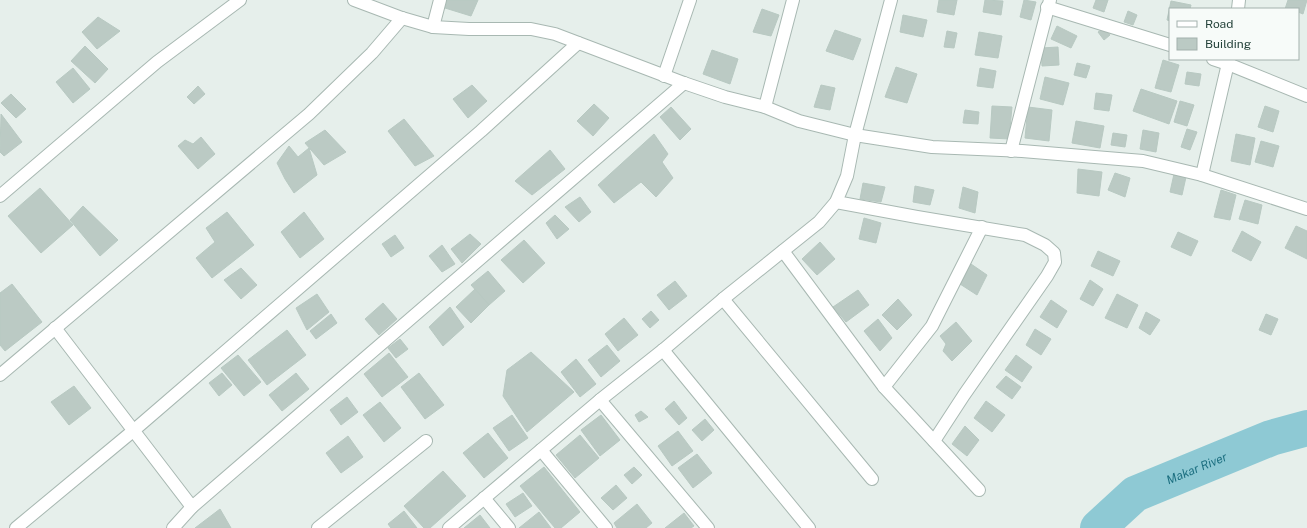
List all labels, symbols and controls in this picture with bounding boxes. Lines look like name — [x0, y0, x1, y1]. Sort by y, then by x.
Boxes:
legend — [1169, 8, 1299, 60]
text: Road — [1205, 17, 1233, 31]
text: Building — [1205, 37, 1251, 51]
water label: Makar River — [1164, 450, 1230, 487]

